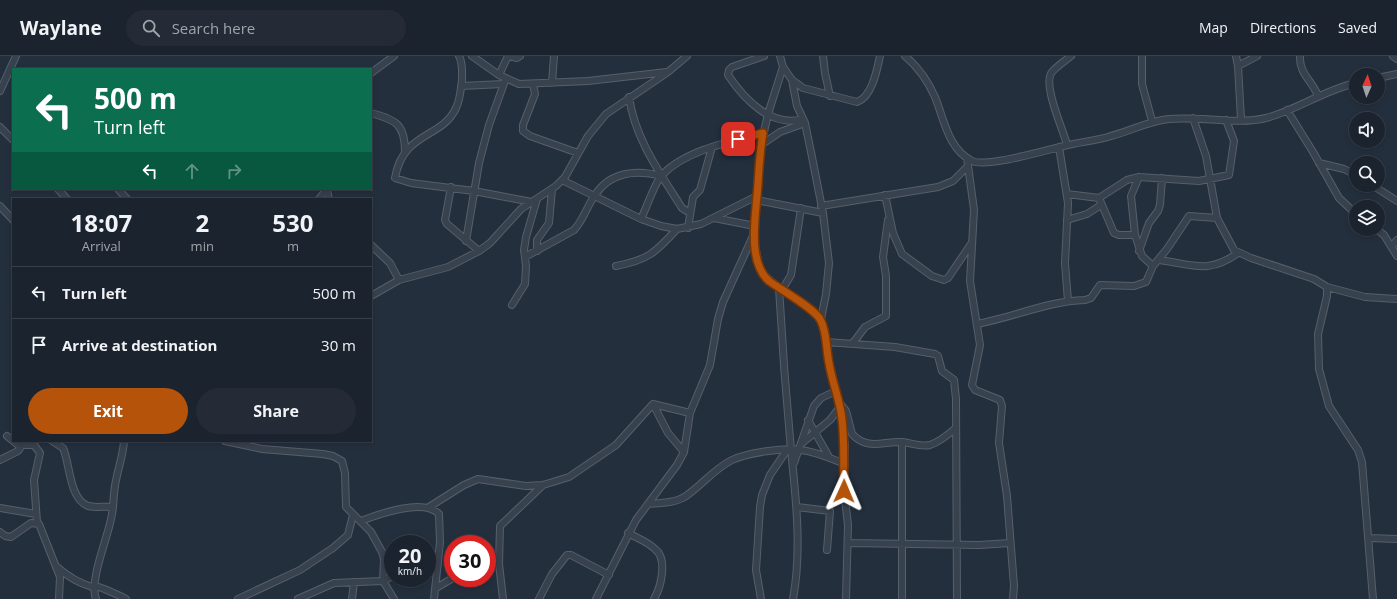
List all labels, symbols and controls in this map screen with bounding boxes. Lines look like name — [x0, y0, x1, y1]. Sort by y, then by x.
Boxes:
search box — [126, 10, 406, 46]
text: Waylane — [20, 15, 102, 41]
icon: search — [140, 17, 162, 39]
text: Search here — [172, 18, 255, 38]
text: Map — [1199, 18, 1228, 37]
text: Directions — [1250, 18, 1316, 37]
text: Saved — [1338, 18, 1377, 37]
north arrow — [1349, 68, 1385, 104]
map controls — [1349, 68, 1385, 236]
text: 500 m — [94, 79, 177, 117]
icon: left — [28, 84, 80, 136]
button: sound — [1349, 112, 1385, 148]
text: Turn left — [94, 115, 165, 139]
pin — [721, 122, 755, 156]
icon: arrive — [727, 128, 749, 150]
button: search — [1349, 156, 1385, 192]
icon: left — [139, 160, 161, 182]
icon: ahead — [181, 160, 203, 182]
icon: right — [223, 160, 245, 182]
button: layers — [1349, 200, 1385, 236]
text: 18:07 — [70, 206, 132, 239]
text: 2 — [195, 206, 209, 239]
text: 530 — [272, 206, 314, 239]
text: Arrival — [82, 237, 121, 255]
text: min — [191, 237, 214, 255]
text: m — [287, 237, 299, 255]
icon: left — [28, 282, 50, 304]
text: Turn left — [62, 283, 127, 303]
text: 500 m — [312, 283, 356, 303]
icon: arrive — [28, 334, 50, 356]
text: Arrive at destination — [62, 335, 217, 355]
text: 30 m — [321, 335, 356, 355]
button: Exit — [28, 388, 188, 434]
button: Share — [196, 388, 356, 434]
position arrow — [823, 470, 865, 512]
speed limit sign: 30 — [444, 535, 496, 587]
text: 20 — [399, 542, 421, 569]
text: km/h — [398, 564, 422, 578]

